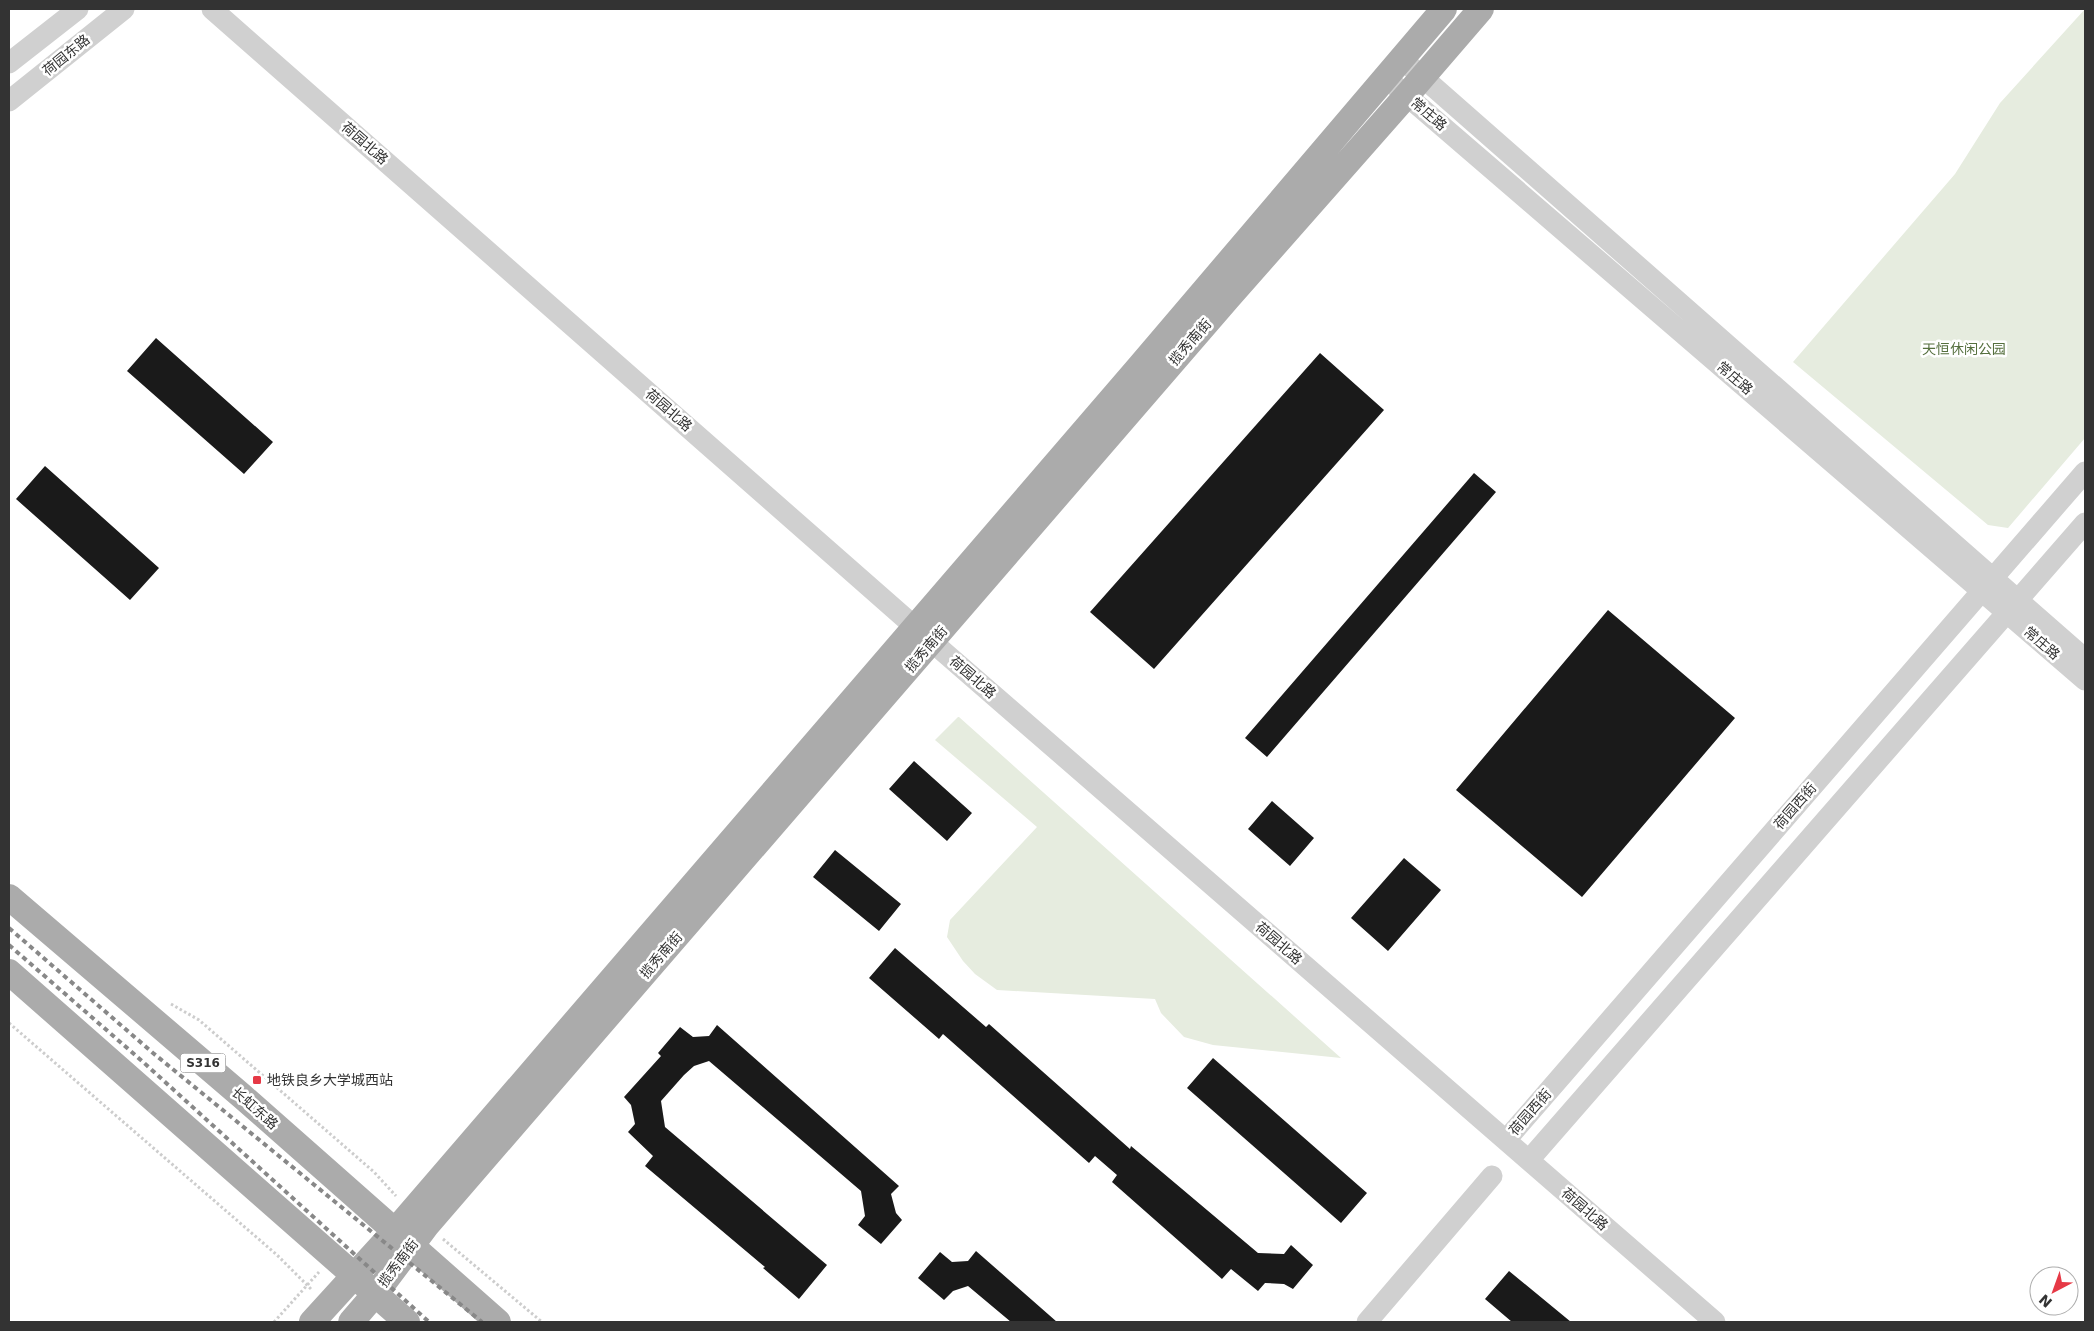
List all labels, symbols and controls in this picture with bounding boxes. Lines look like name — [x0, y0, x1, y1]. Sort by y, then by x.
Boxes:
street label: 荷园东路 — [39, 31, 93, 79]
street label: 常庄路 — [1408, 94, 1450, 134]
street label: 荷园北路 — [339, 119, 391, 167]
street label: 揽秀南街 — [1166, 316, 1214, 368]
park label: 天恒休闲公园 — [1922, 341, 2006, 357]
street label: 常庄路 — [1714, 358, 1756, 398]
street label: 荷园北路 — [643, 386, 695, 434]
street label: 揽秀南街 — [902, 623, 950, 675]
street label: 常庄路 — [2021, 623, 2063, 663]
street label: 荷园北路 — [947, 653, 999, 701]
street label: 荷园西街 — [1771, 780, 1819, 832]
street label: 荷园北路 — [1253, 919, 1305, 967]
street label: 揽秀南街 — [637, 929, 685, 981]
road number: S316 — [180, 1054, 226, 1072]
place label: 地铁良乡大学城西站 — [267, 1072, 393, 1088]
marker: 地铁良乡大学城西站 — [251, 1074, 263, 1086]
street label: 长虹东路 — [229, 1084, 281, 1132]
street label: 荷园西街 — [1506, 1086, 1554, 1138]
street label: 荷园北路 — [1559, 1185, 1611, 1233]
street label: 揽秀南街 — [375, 1236, 421, 1290]
north arrow — [2029, 1266, 2079, 1316]
text: N — [2036, 1291, 2055, 1311]

